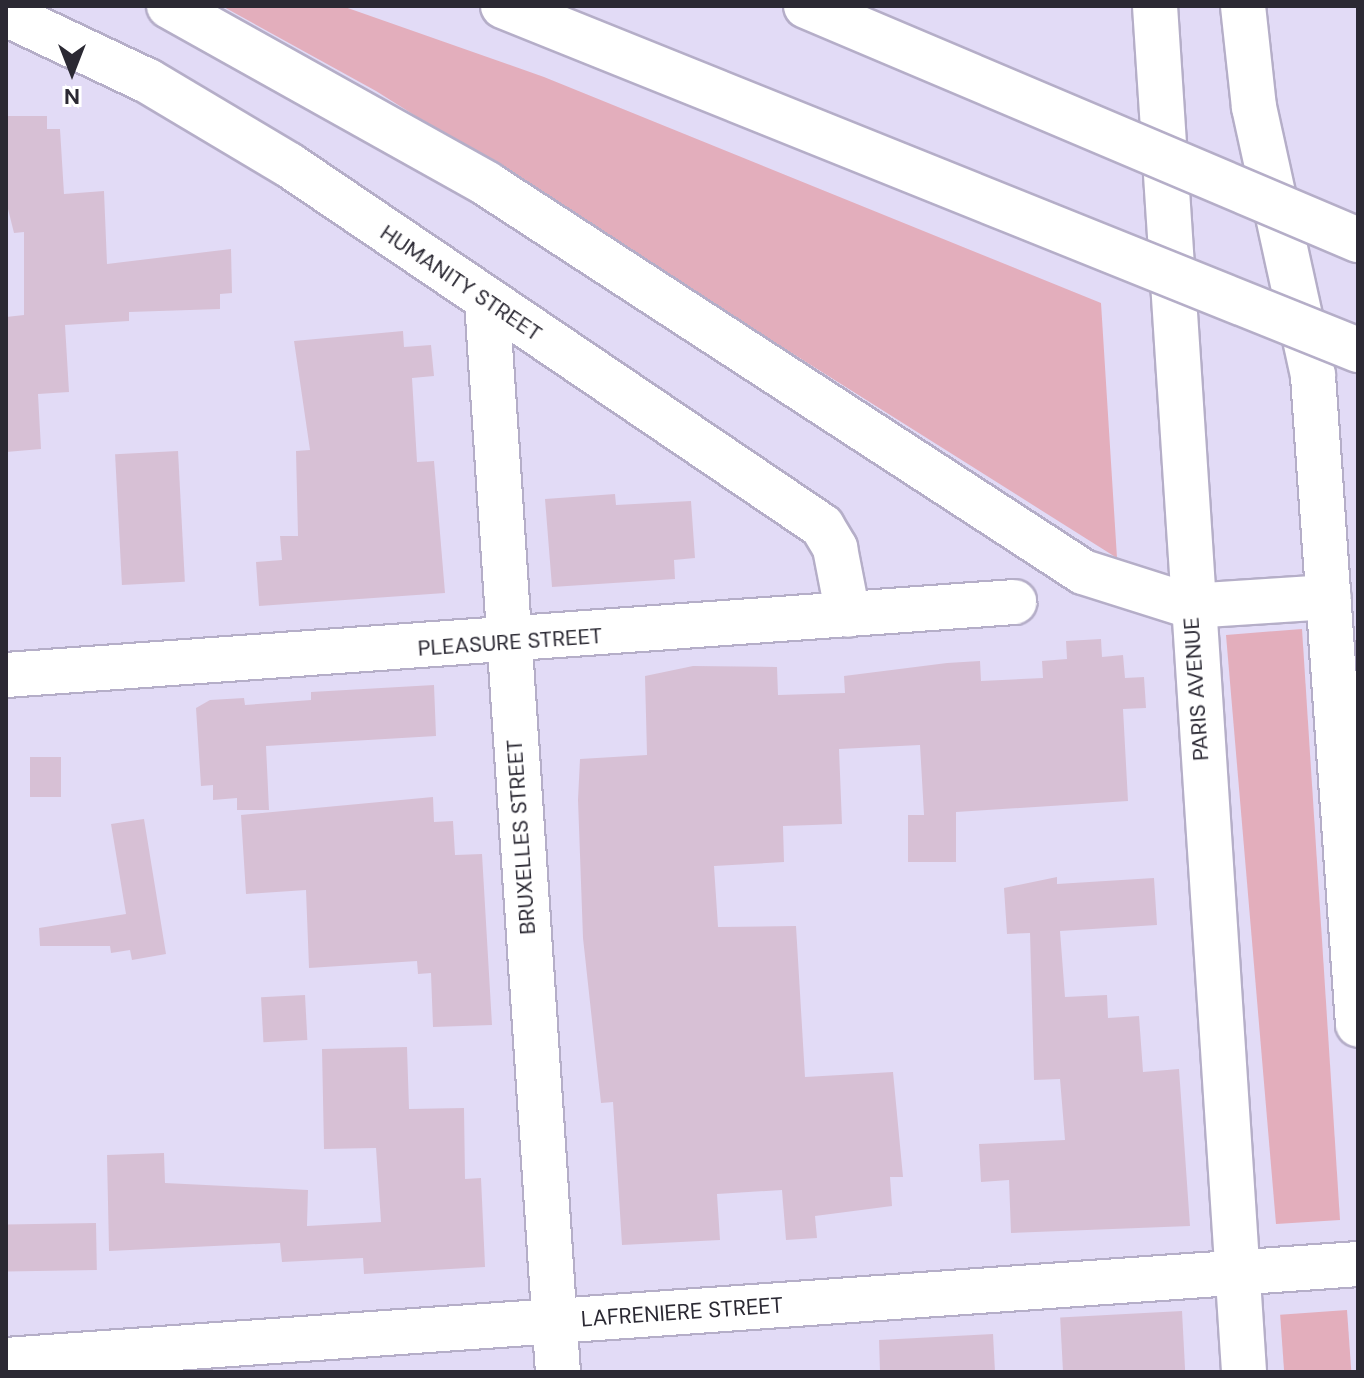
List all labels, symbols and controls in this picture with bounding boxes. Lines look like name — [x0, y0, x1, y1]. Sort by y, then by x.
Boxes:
north arrow — [32, 32, 112, 112]
text: N — [64, 82, 80, 111]
street label: HUMANITY STREET — [375, 219, 547, 347]
street label: PARIS AVENUE — [1178, 616, 1214, 762]
street label: PLEASURE STREET — [417, 622, 603, 662]
street label: BRUXELLES STREET — [501, 738, 541, 936]
street label: LAFRENIERE STREET — [580, 1292, 784, 1332]

